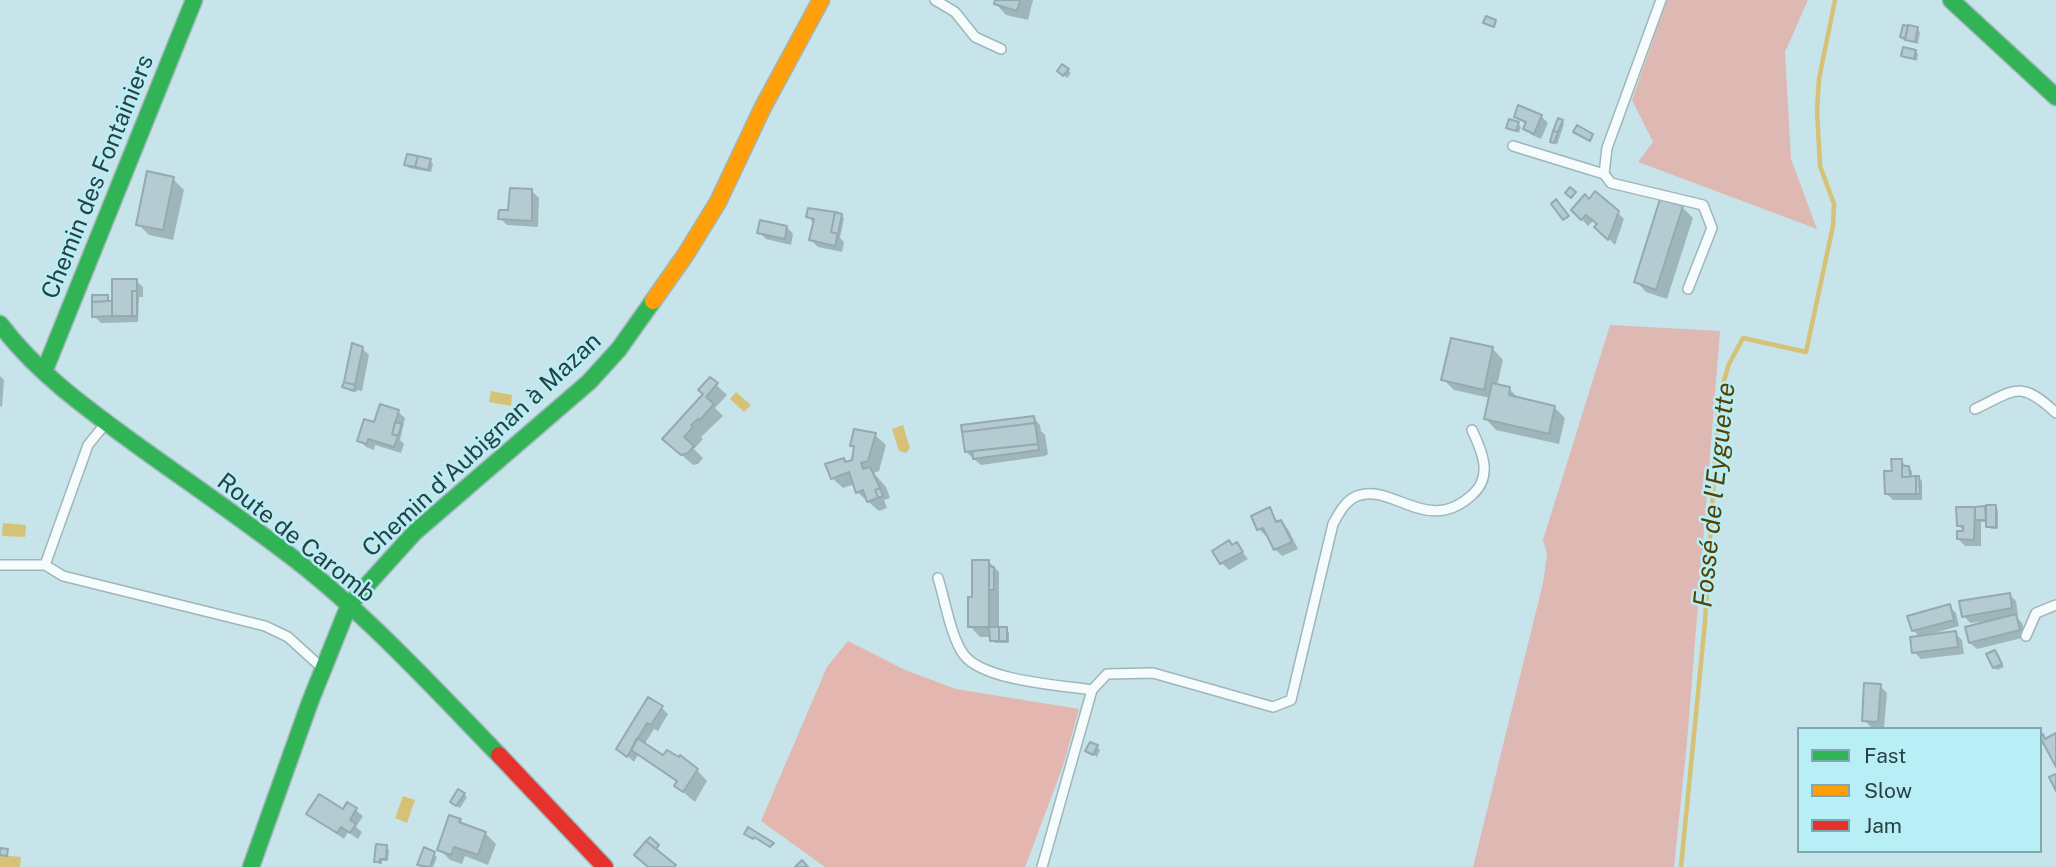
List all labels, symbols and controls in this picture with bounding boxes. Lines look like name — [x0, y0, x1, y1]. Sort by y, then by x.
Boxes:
street label: Chemin des Fontainiers — [36, 51, 160, 303]
street label: Chemin d'Aubignan à Mazan — [357, 327, 607, 563]
water label: Fossé de l'Eyguette — [1688, 381, 1742, 609]
street label: Route de Caromb — [211, 467, 381, 609]
legend — [1797, 727, 2042, 853]
text: Fast — [1864, 743, 1906, 768]
text: Slow — [1864, 778, 1912, 803]
text: Jam — [1864, 813, 1902, 838]

